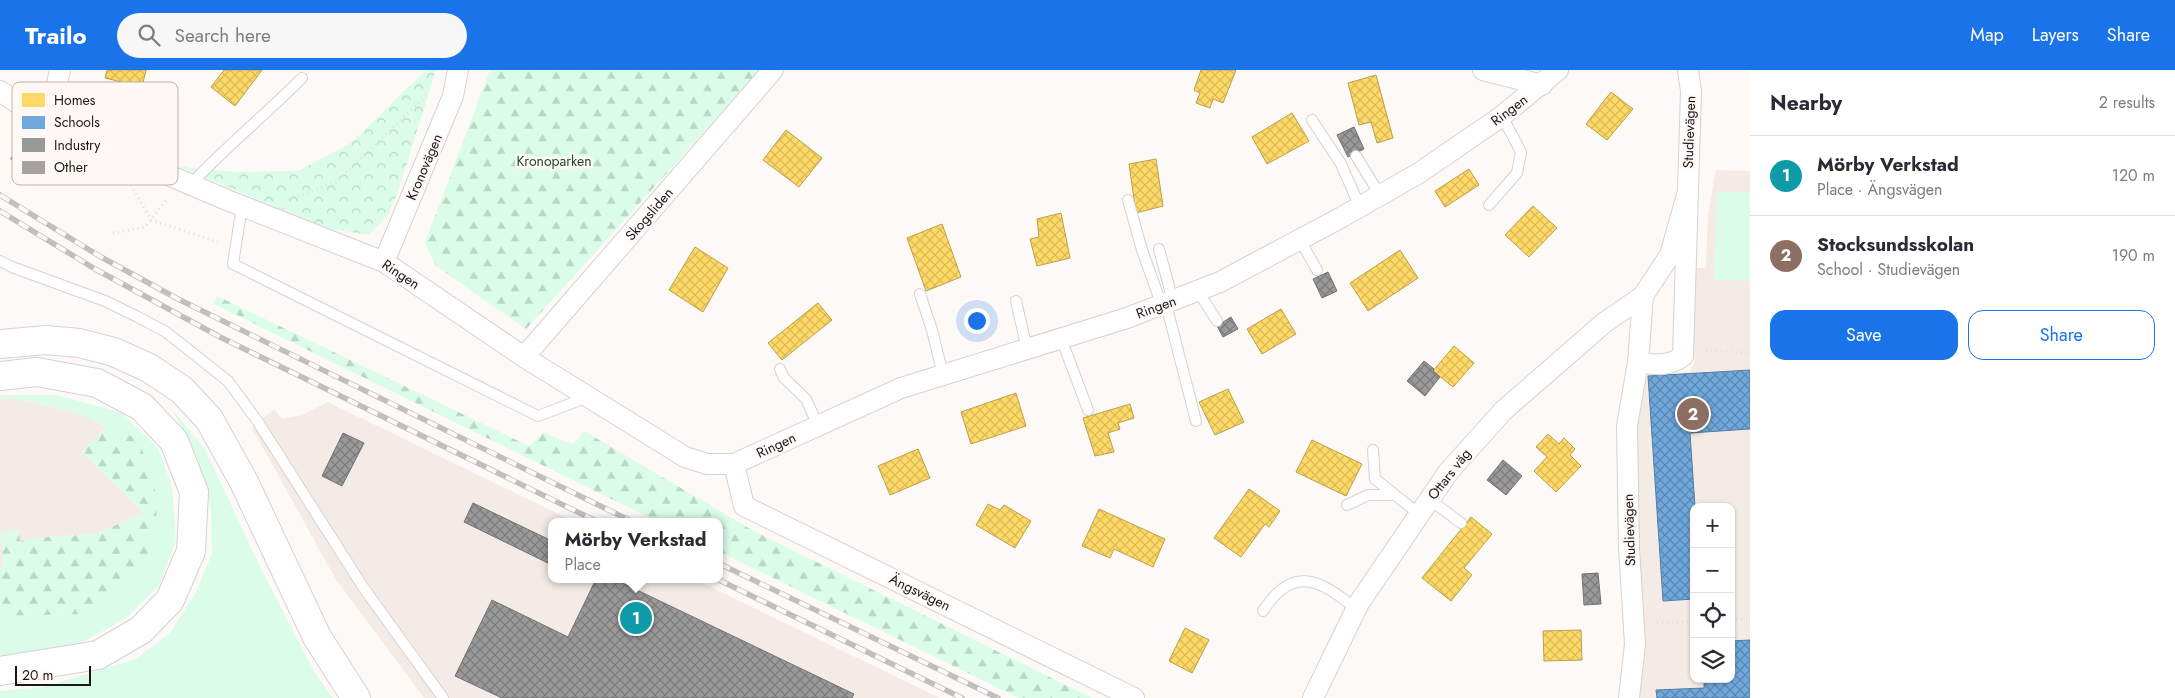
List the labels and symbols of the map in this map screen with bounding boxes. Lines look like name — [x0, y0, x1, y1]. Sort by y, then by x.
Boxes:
legend — [12, 82, 178, 185]
text: Homes — [54, 90, 96, 110]
street label: Ringen — [1486, 90, 1532, 130]
street label: Studievägen — [1678, 95, 1700, 169]
text: Schools — [54, 112, 100, 132]
street label: Kronovägen — [401, 131, 447, 203]
text: Industry — [54, 135, 101, 155]
park label: Kronoparken — [516, 151, 592, 171]
text: Other — [54, 157, 88, 177]
street label: Skogsliden — [620, 183, 678, 245]
street label: Ringen — [378, 254, 424, 294]
street label: Ringen — [1133, 291, 1179, 323]
your location — [964, 308, 990, 334]
pin: 2 — [1677, 395, 1709, 433]
street label: Ringen — [753, 427, 799, 463]
street label: Ottars väg — [1423, 444, 1475, 504]
street label: Studievägen — [1618, 493, 1640, 567]
street label: Ängsvägen — [886, 569, 954, 615]
pin: 1 — [620, 599, 652, 637]
scale bar — [15, 663, 91, 686]

